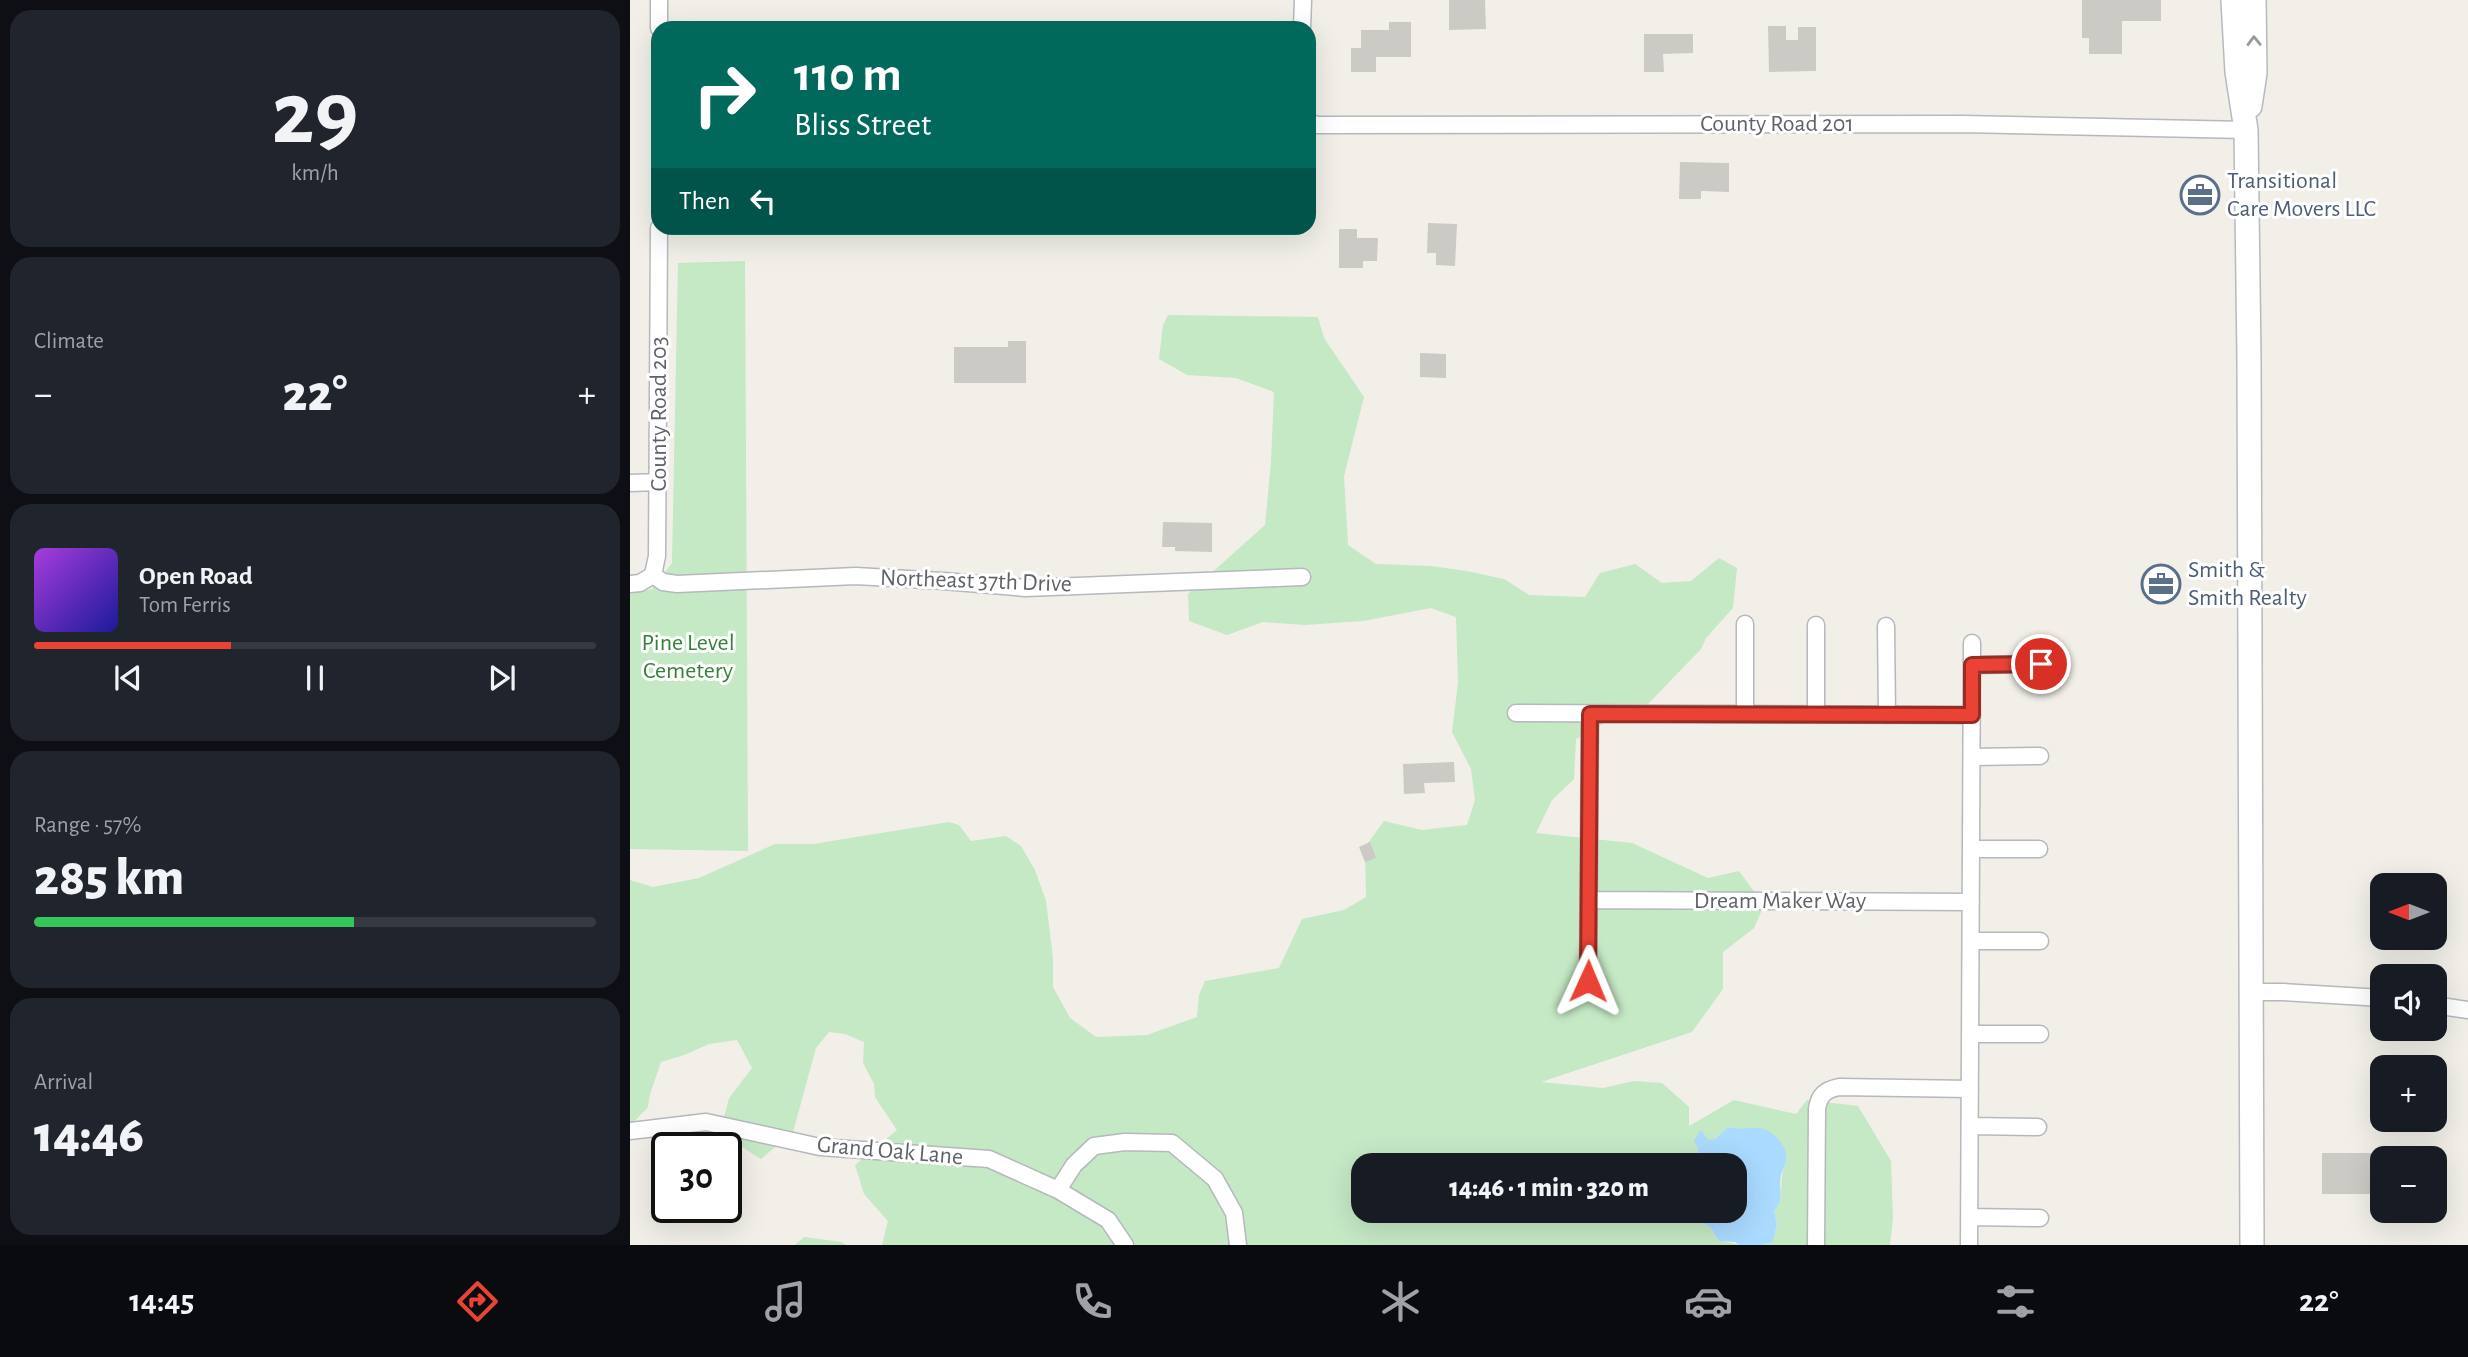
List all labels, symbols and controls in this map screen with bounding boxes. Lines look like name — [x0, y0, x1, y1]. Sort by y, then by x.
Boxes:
one-way arrow — [2246, 35, 2262, 46]
icon: right — [679, 49, 770, 140]
text: 110 m — [794, 51, 902, 100]
text: 29 — [272, 69, 358, 160]
text: Bliss Street — [794, 109, 931, 141]
street label: County Road 201 — [1700, 112, 1854, 136]
text: km/h — [291, 162, 339, 185]
place label: Transitional Care Movers LLC — [2227, 169, 2376, 221]
office icon: Transitional Care Movers LLC — [2179, 174, 2221, 216]
icon: left — [744, 182, 782, 220]
text: Then — [679, 188, 730, 214]
text: Climate — [34, 330, 104, 353]
street label: County Road 203 — [647, 336, 671, 492]
text: 22° — [282, 368, 348, 420]
text: − — [34, 376, 52, 414]
text: + — [578, 376, 596, 414]
place label: Smith & Smith Realty — [2188, 558, 2307, 610]
text: Open Road — [139, 563, 253, 589]
office icon: Smith & Smith Realty — [2140, 563, 2182, 605]
street label: Northeast 37th Drive — [880, 566, 1072, 596]
text: Tom Ferris — [139, 594, 231, 617]
park label: Pine Level Cemetery — [641, 631, 735, 683]
pin — [2011, 634, 2071, 694]
icon: arrive — [2022, 645, 2060, 683]
icon: previous — [109, 659, 147, 697]
icon: pause — [296, 659, 334, 697]
icon: next — [483, 659, 521, 697]
text: Range · 57% — [34, 814, 141, 837]
text: 285 km — [34, 852, 184, 904]
north arrow — [2370, 873, 2446, 950]
map controls — [2370, 873, 2447, 1223]
street label: Dream Maker Way — [1694, 889, 1866, 913]
position arrow — [1551, 944, 1625, 1018]
button: sound — [2370, 964, 2447, 1041]
button: + — [2370, 1055, 2447, 1132]
text: Arrival — [34, 1071, 93, 1094]
text: 14:46 — [34, 1109, 144, 1161]
speed limit sign: 30 — [651, 1132, 742, 1223]
street label: Grand Oak Lane — [816, 1133, 964, 1169]
button: − — [2370, 1146, 2447, 1223]
text: 14:46 · 1 min · 320 m — [1449, 1175, 1649, 1201]
icon: directions — [453, 1277, 502, 1326]
icon: music — [761, 1277, 810, 1326]
icon: phone — [1068, 1277, 1117, 1326]
icon: climate — [1376, 1277, 1425, 1326]
icon: car — [1684, 1277, 1733, 1326]
icon: filters — [1991, 1277, 2040, 1326]
text: 14:45 — [129, 1285, 194, 1317]
text: 22° — [2299, 1285, 2339, 1317]

